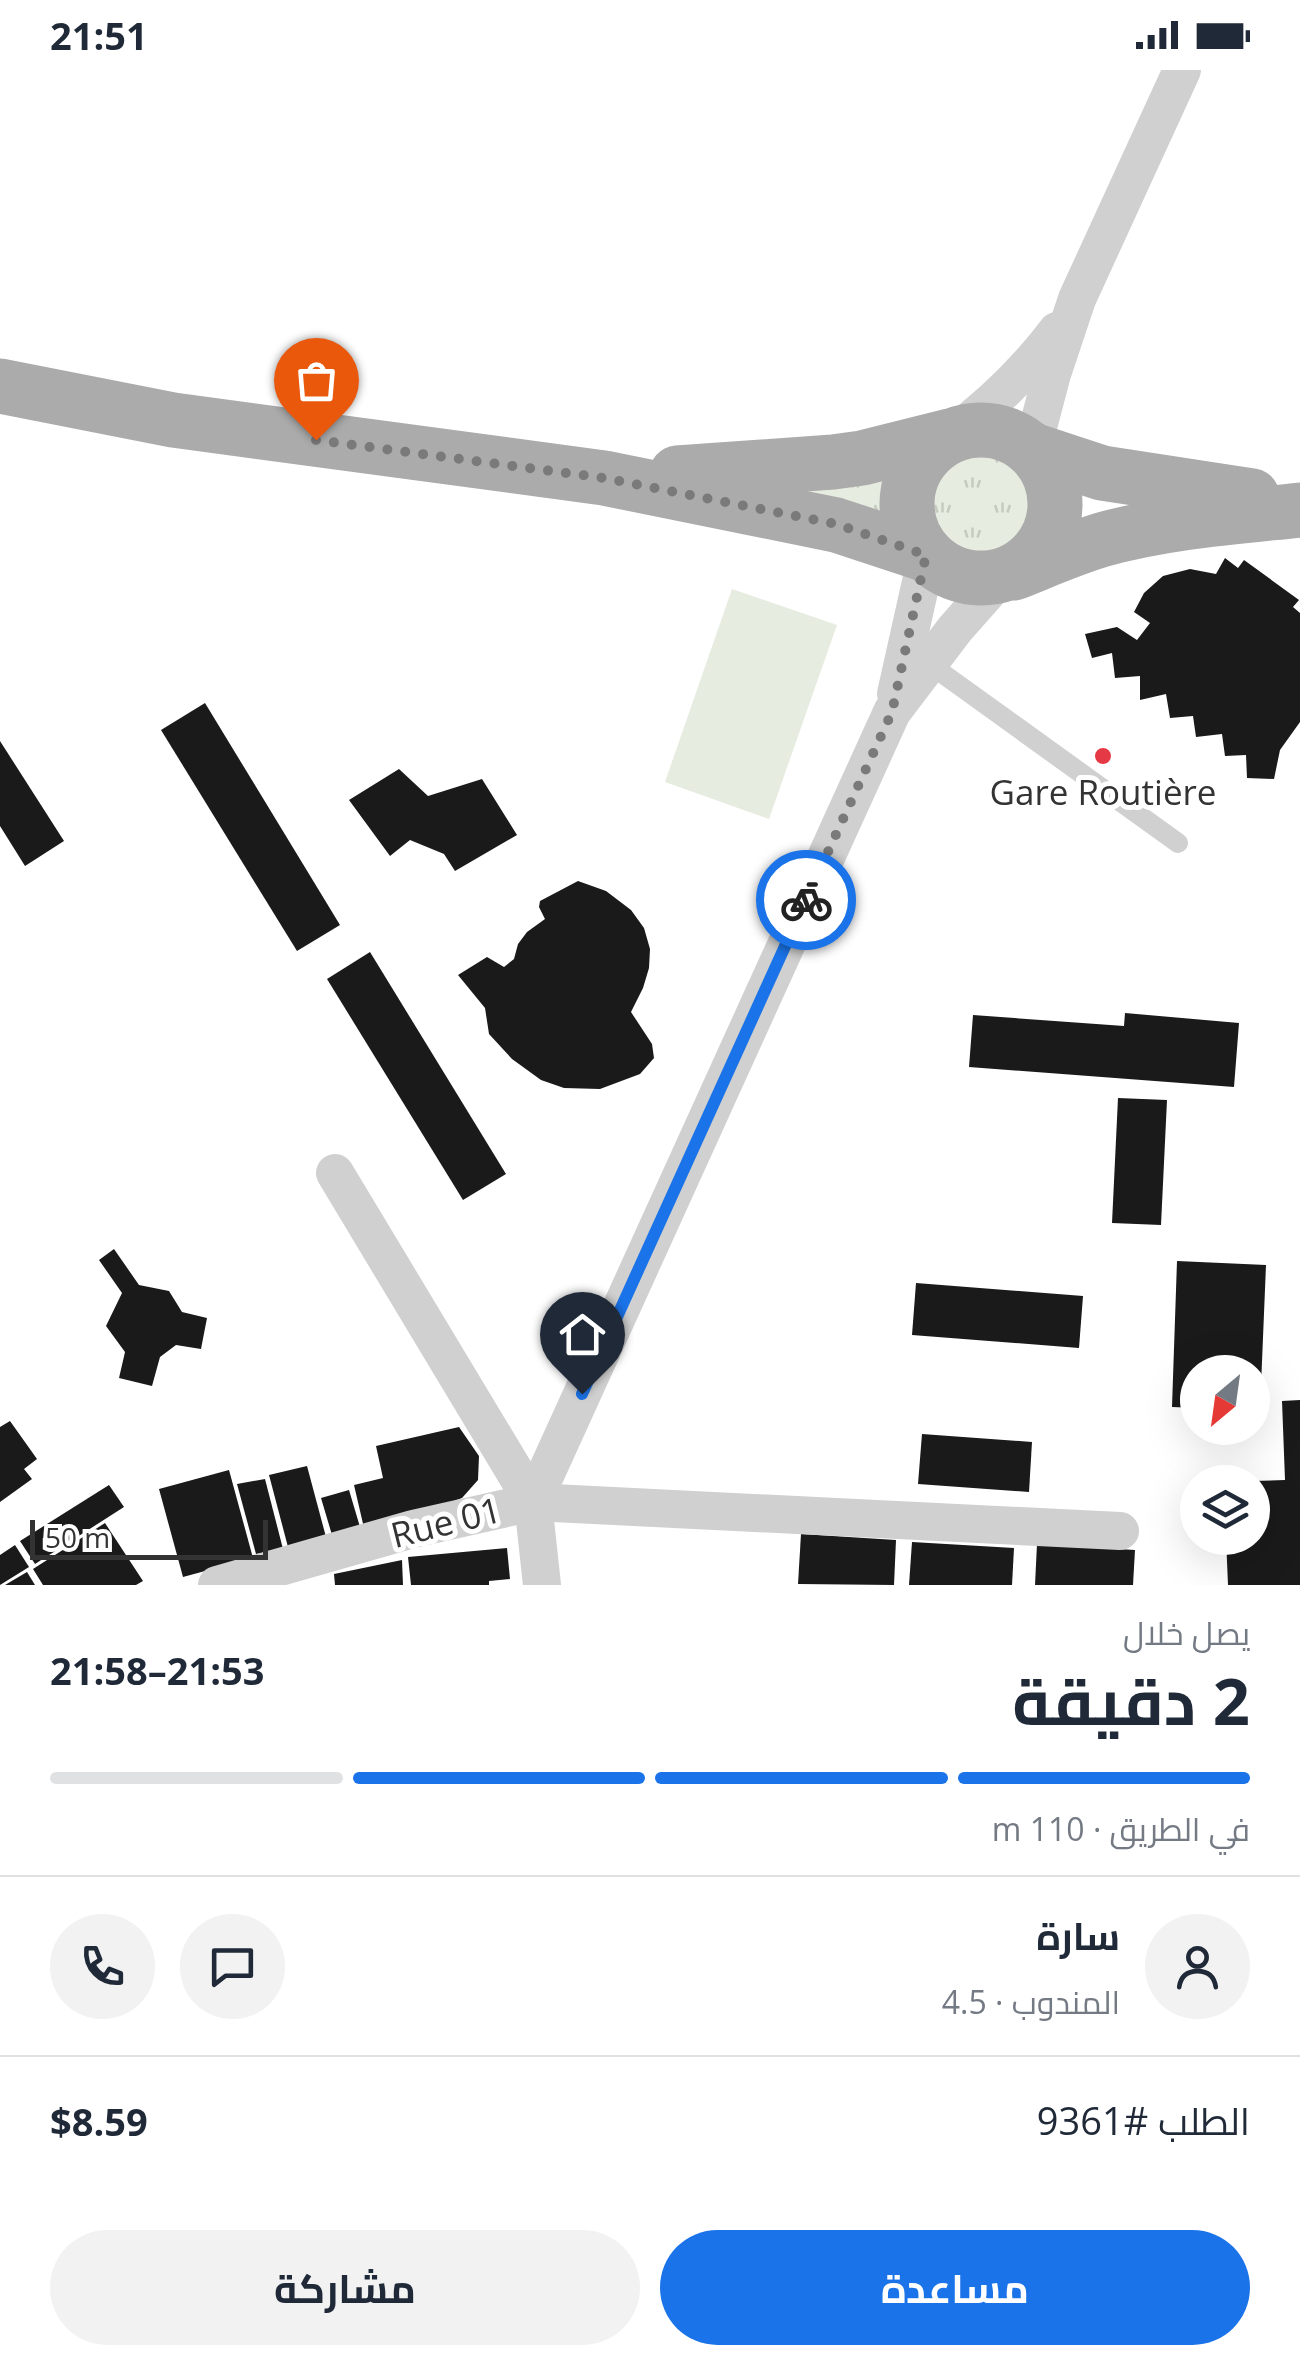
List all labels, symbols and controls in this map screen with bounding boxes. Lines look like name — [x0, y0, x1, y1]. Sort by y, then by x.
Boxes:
text: 21:51 — [50, 9, 148, 61]
pin — [274, 338, 359, 441]
icon: bag — [289, 353, 344, 408]
marker: Gare Routière — [1092, 745, 1114, 767]
place label: Gare Routière — [990, 768, 1217, 815]
courier — [756, 850, 856, 950]
icon: bike — [779, 873, 834, 928]
pin — [540, 1292, 625, 1395]
icon: home — [555, 1307, 610, 1362]
north arrow — [1180, 1355, 1270, 1445]
map controls — [1180, 1355, 1270, 1555]
button: layers — [1180, 1465, 1270, 1555]
street label: Rue 01 — [386, 1485, 506, 1558]
scale bar — [30, 1515, 268, 1560]
text: 50 m — [45, 1518, 110, 1556]
text: يصل خلال — [1123, 1611, 1250, 1654]
text: 21:53–21:58 — [50, 1644, 265, 1696]
text: 2 دقيقة — [1012, 1656, 1250, 1744]
text: في الطريق · 110 m — [992, 1807, 1250, 1850]
text: سارة — [1037, 1909, 1120, 1961]
button: phone — [50, 1914, 155, 2019]
button: chat — [180, 1914, 285, 2019]
button: person — [1145, 1914, 1250, 2019]
text: المندوب · 4.5 — [942, 1980, 1120, 2023]
text: الطلب #9361 — [1037, 2094, 1250, 2146]
text: $8.59 — [50, 2095, 148, 2147]
button: مشاركة — [50, 2230, 640, 2345]
button: مساعدة — [660, 2230, 1250, 2345]

